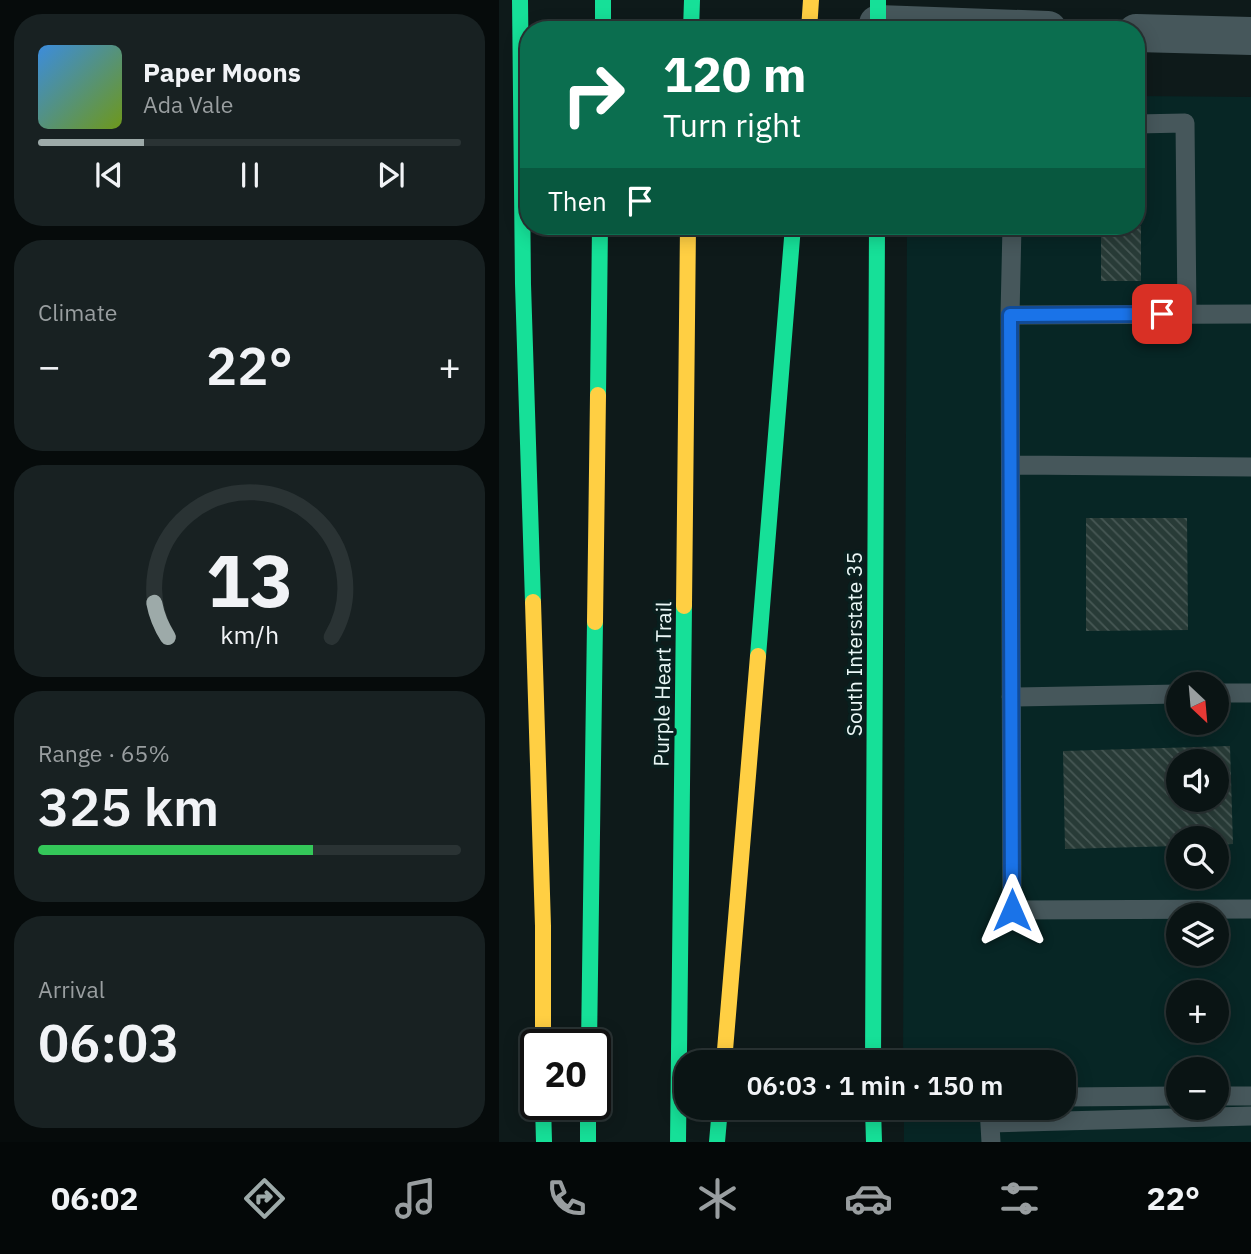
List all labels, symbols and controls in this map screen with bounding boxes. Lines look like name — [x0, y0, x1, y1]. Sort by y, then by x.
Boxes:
text: 120 m — [663, 42, 807, 105]
icon: right — [548, 49, 639, 140]
text: Paper Moons — [143, 55, 301, 89]
text: Ada Vale — [143, 89, 233, 119]
text: Turn right — [663, 104, 801, 146]
icon: previous — [90, 156, 128, 194]
icon: pause — [231, 156, 269, 194]
icon: next — [372, 156, 410, 194]
icon: arrive — [621, 182, 659, 220]
text: Then — [548, 184, 607, 218]
pin — [1132, 284, 1192, 344]
icon: arrive — [1143, 295, 1181, 333]
text: Climate — [38, 297, 117, 327]
text: 22° — [206, 332, 293, 399]
text: − — [38, 341, 61, 390]
text: + — [438, 341, 461, 390]
text: 13 — [206, 532, 293, 627]
street label: South Interstate 35 — [840, 552, 868, 736]
street label: Purple Heart Trail — [647, 601, 677, 767]
text: km/h — [220, 618, 279, 651]
north arrow — [1166, 672, 1229, 735]
map controls — [1166, 672, 1229, 1120]
text: Range · 65% — [38, 738, 170, 768]
button: sound — [1166, 749, 1229, 812]
text: 325 km — [38, 773, 219, 840]
button: search — [1166, 826, 1229, 889]
position arrow — [975, 873, 1049, 947]
button: layers — [1166, 903, 1229, 966]
text: Arrival — [38, 974, 105, 1004]
button: + — [1166, 980, 1229, 1043]
text: 06:03 — [38, 1009, 179, 1076]
speed limit sign: 20 — [520, 1029, 611, 1120]
button: − — [1166, 1057, 1229, 1120]
text: 06:03 · 1 min · 150 m — [747, 1068, 1003, 1102]
icon: directions — [240, 1174, 289, 1223]
icon: music — [391, 1174, 440, 1223]
icon: phone — [542, 1174, 591, 1223]
icon: climate — [693, 1174, 742, 1223]
icon: car — [844, 1174, 893, 1223]
icon: filters — [995, 1174, 1044, 1223]
text: 06:02 — [51, 1177, 138, 1219]
text: 22° — [1146, 1177, 1200, 1219]

